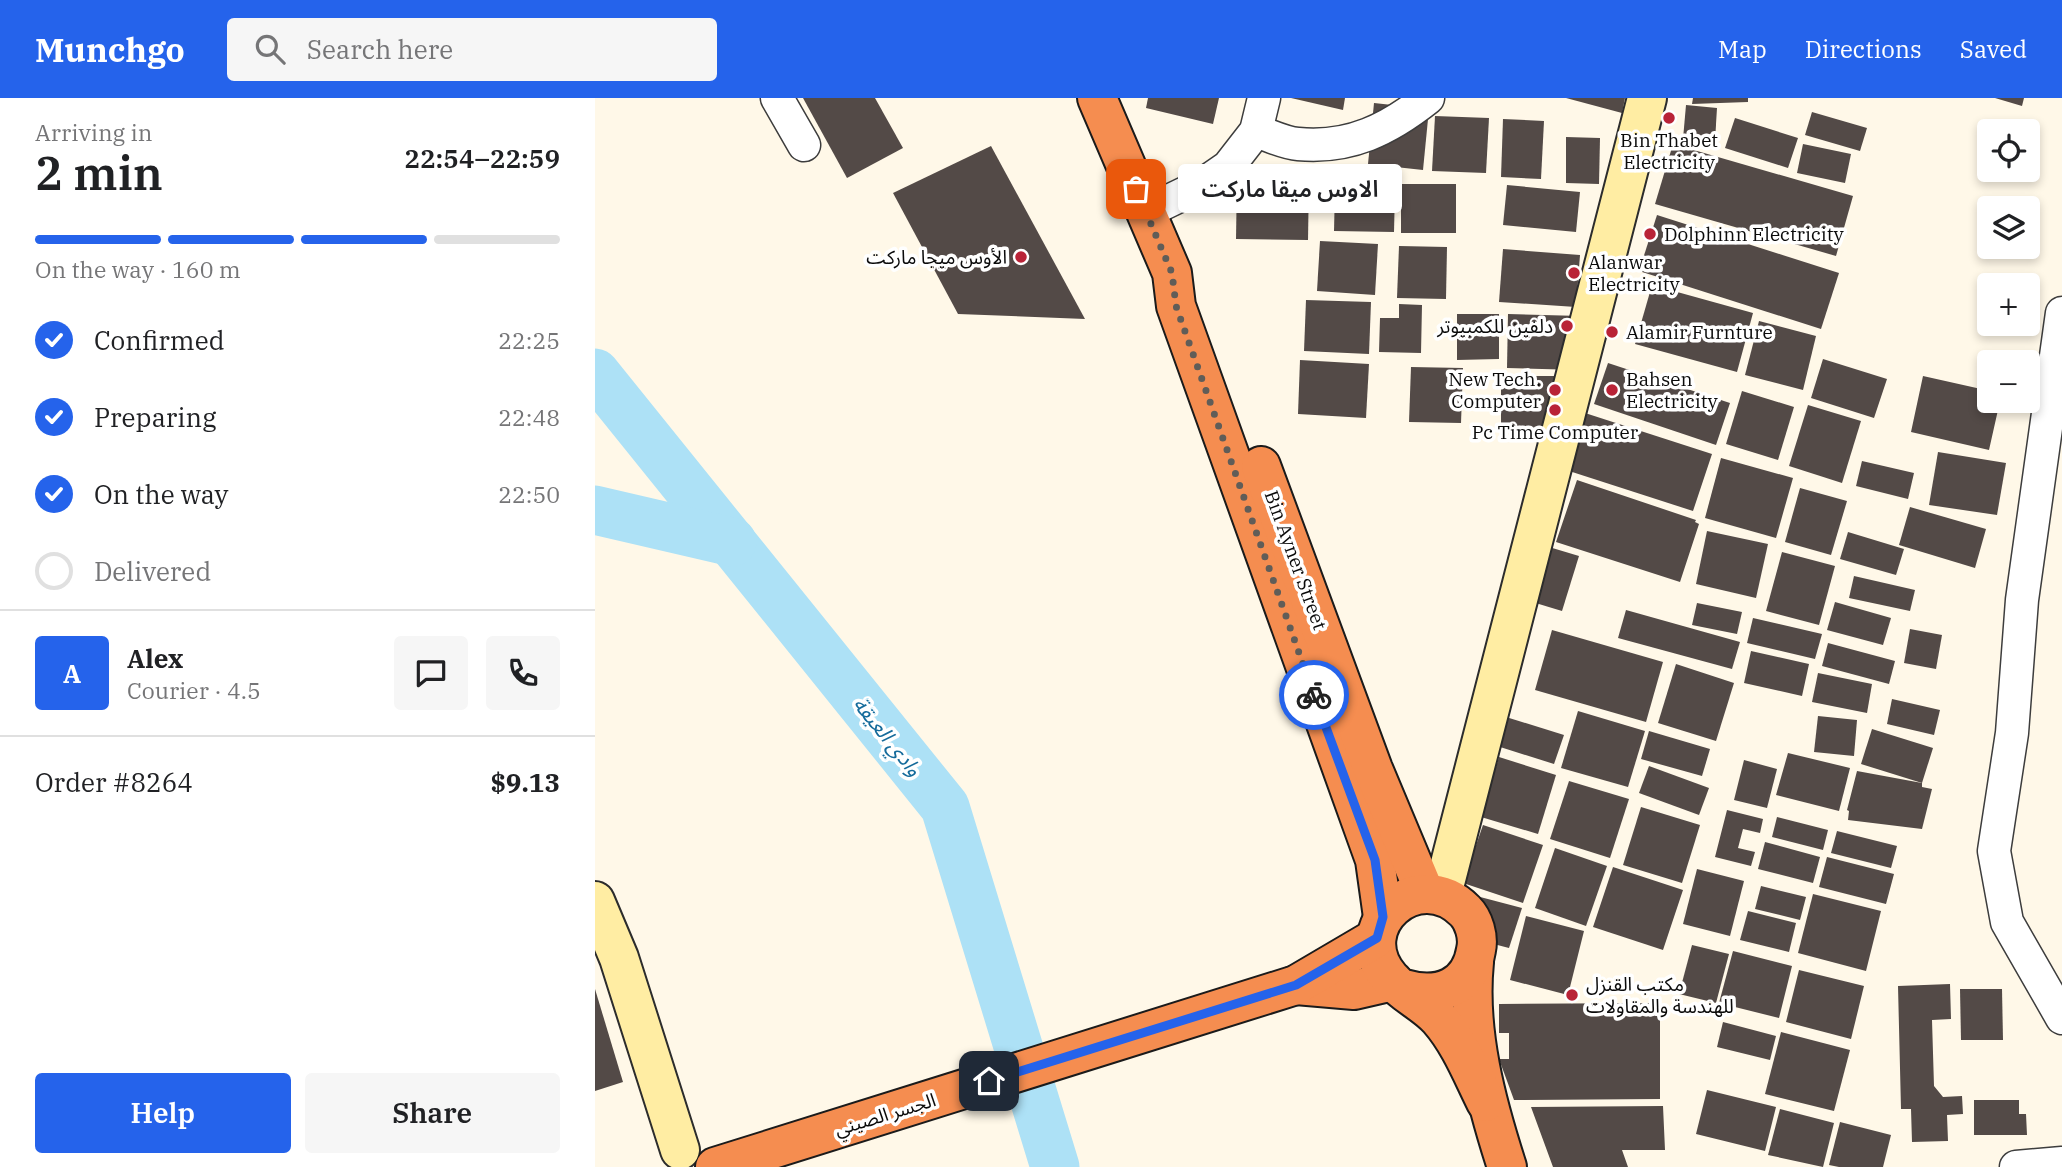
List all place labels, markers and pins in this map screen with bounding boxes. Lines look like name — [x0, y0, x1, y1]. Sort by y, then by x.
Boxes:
marker: Bin Thabet Electricity — [1661, 110, 1677, 126]
place label: Bin Thabet Electricity — [1620, 128, 1718, 174]
pin — [1106, 159, 1166, 219]
callout: الاوس ميقا ماركت — [1178, 164, 1402, 214]
place label: Dolphinn Electricity — [1664, 222, 1844, 246]
marker: Dolphinn Electricity — [1642, 226, 1658, 242]
place label: الأوس ميجا ماركت — [866, 245, 1007, 269]
marker: الأوس ميجا ماركت — [1013, 249, 1029, 265]
place label: Alanwar Electricity — [1588, 250, 1680, 296]
marker: Alanwar Electricity — [1566, 265, 1582, 281]
place label: دلفين للكمبيوتر — [1436, 314, 1553, 338]
marker: دلفين للكمبيوتر — [1559, 318, 1575, 334]
place label: Alamir Furnture — [1626, 320, 1773, 344]
marker: Alamir Furnture — [1604, 324, 1620, 340]
place label: New Tech. Computer — [1448, 367, 1542, 413]
place label: Bahsen Electricity — [1626, 367, 1718, 413]
marker: New Tech. Computer — [1547, 382, 1563, 398]
marker: Bahsen Electricity — [1604, 382, 1620, 398]
marker: Pc Time Computer — [1547, 402, 1563, 418]
place label: Pc Time Computer — [1472, 420, 1639, 444]
place label: مكتب القنزل للهندسة والمقاولات — [1586, 972, 1734, 1018]
marker: مكتب القنزل للهندسة والمقاولات — [1564, 987, 1580, 1003]
pin — [959, 1051, 1019, 1111]

